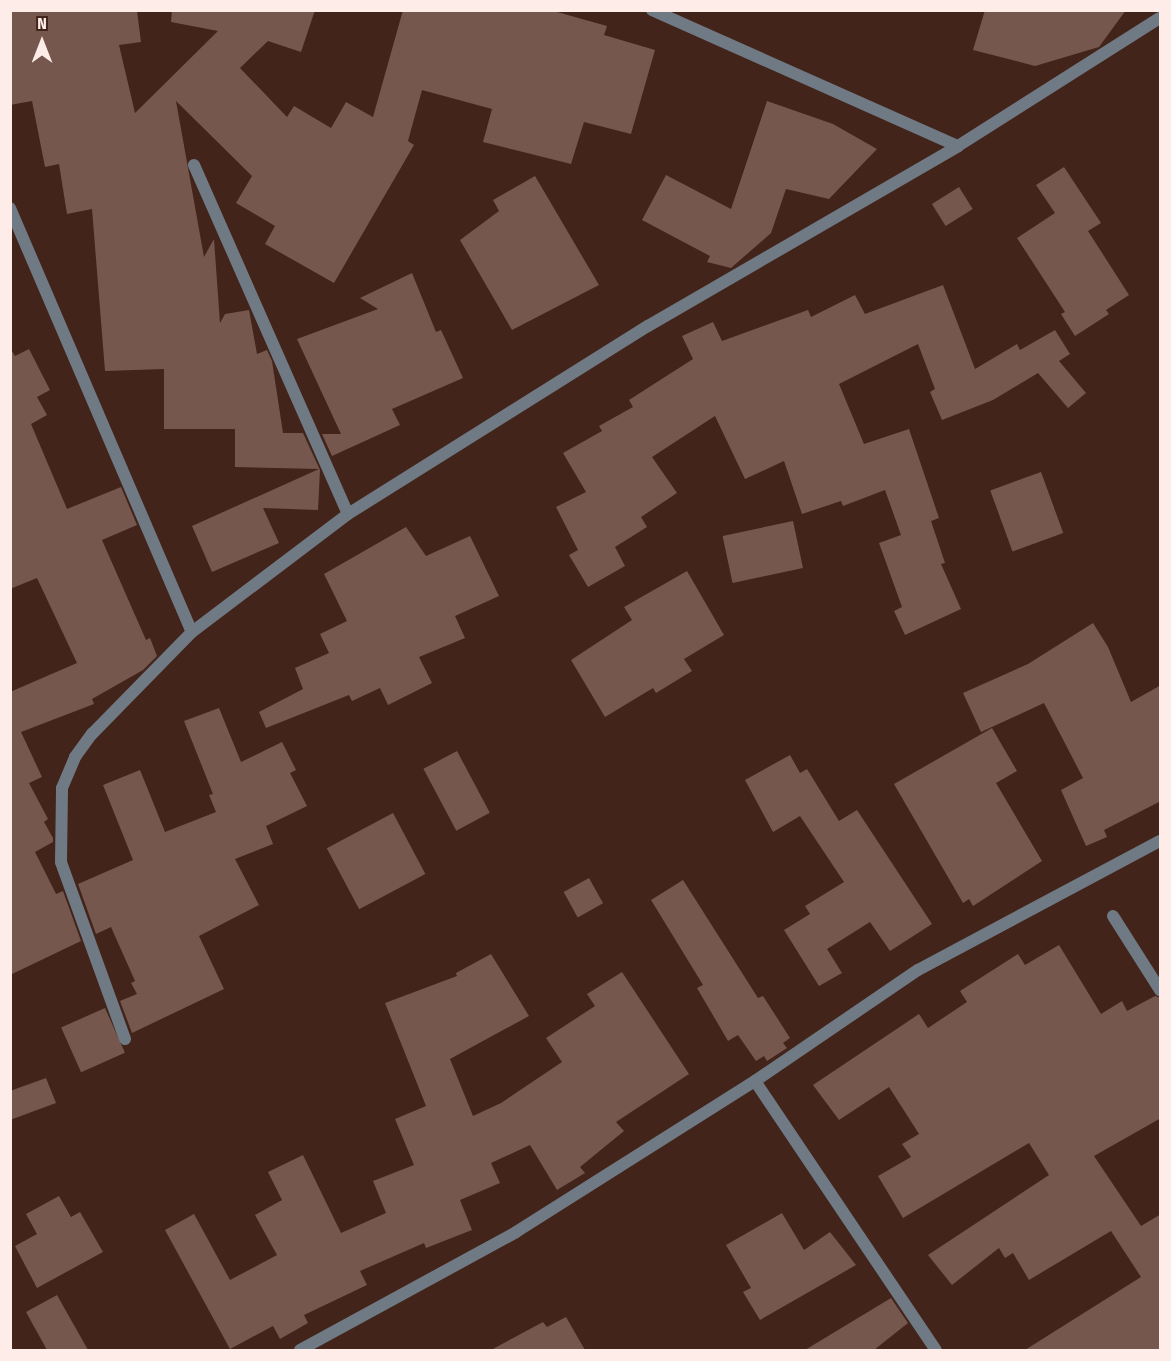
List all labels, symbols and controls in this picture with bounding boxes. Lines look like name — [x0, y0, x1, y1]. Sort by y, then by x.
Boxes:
north arrow — [12, 12, 72, 72]
text: N — [37, 14, 47, 33]

